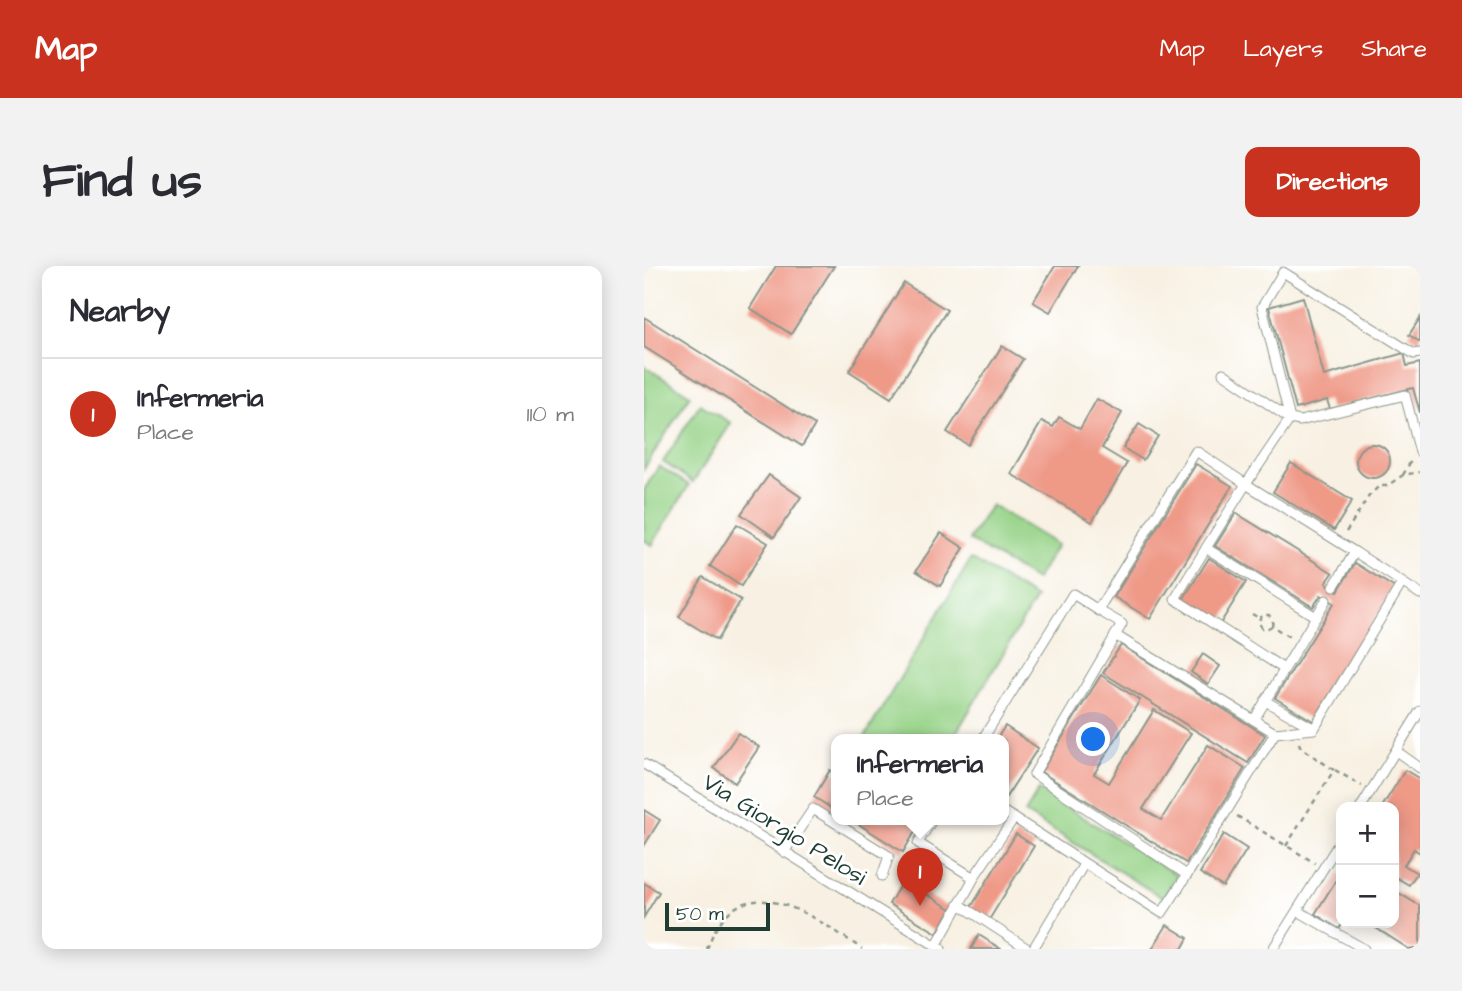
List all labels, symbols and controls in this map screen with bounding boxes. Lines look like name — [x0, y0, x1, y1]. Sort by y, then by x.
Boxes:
text: Map — [35, 26, 97, 72]
text: Map — [1160, 32, 1205, 66]
text: Layers — [1243, 32, 1323, 66]
text: Share — [1361, 32, 1427, 66]
button: Directions — [1245, 147, 1420, 217]
text: Find us — [42, 148, 202, 216]
text: Nearby — [70, 291, 170, 333]
text: Infermeria — [137, 380, 264, 416]
text: 1 — [92, 398, 94, 430]
text: 110 m — [526, 398, 574, 430]
text: Place — [137, 416, 194, 448]
your location — [1076, 722, 1110, 756]
popup — [831, 734, 1009, 825]
text: Infermeria — [857, 746, 983, 782]
street label: Via Giorgio Pelosi — [695, 766, 873, 895]
text: Place — [857, 782, 914, 814]
map controls — [1336, 802, 1399, 928]
button: + — [1336, 802, 1399, 865]
pin: 1 — [897, 848, 943, 906]
button: − — [1336, 865, 1399, 928]
scale bar — [665, 900, 770, 932]
text: 50 m — [676, 901, 724, 928]

